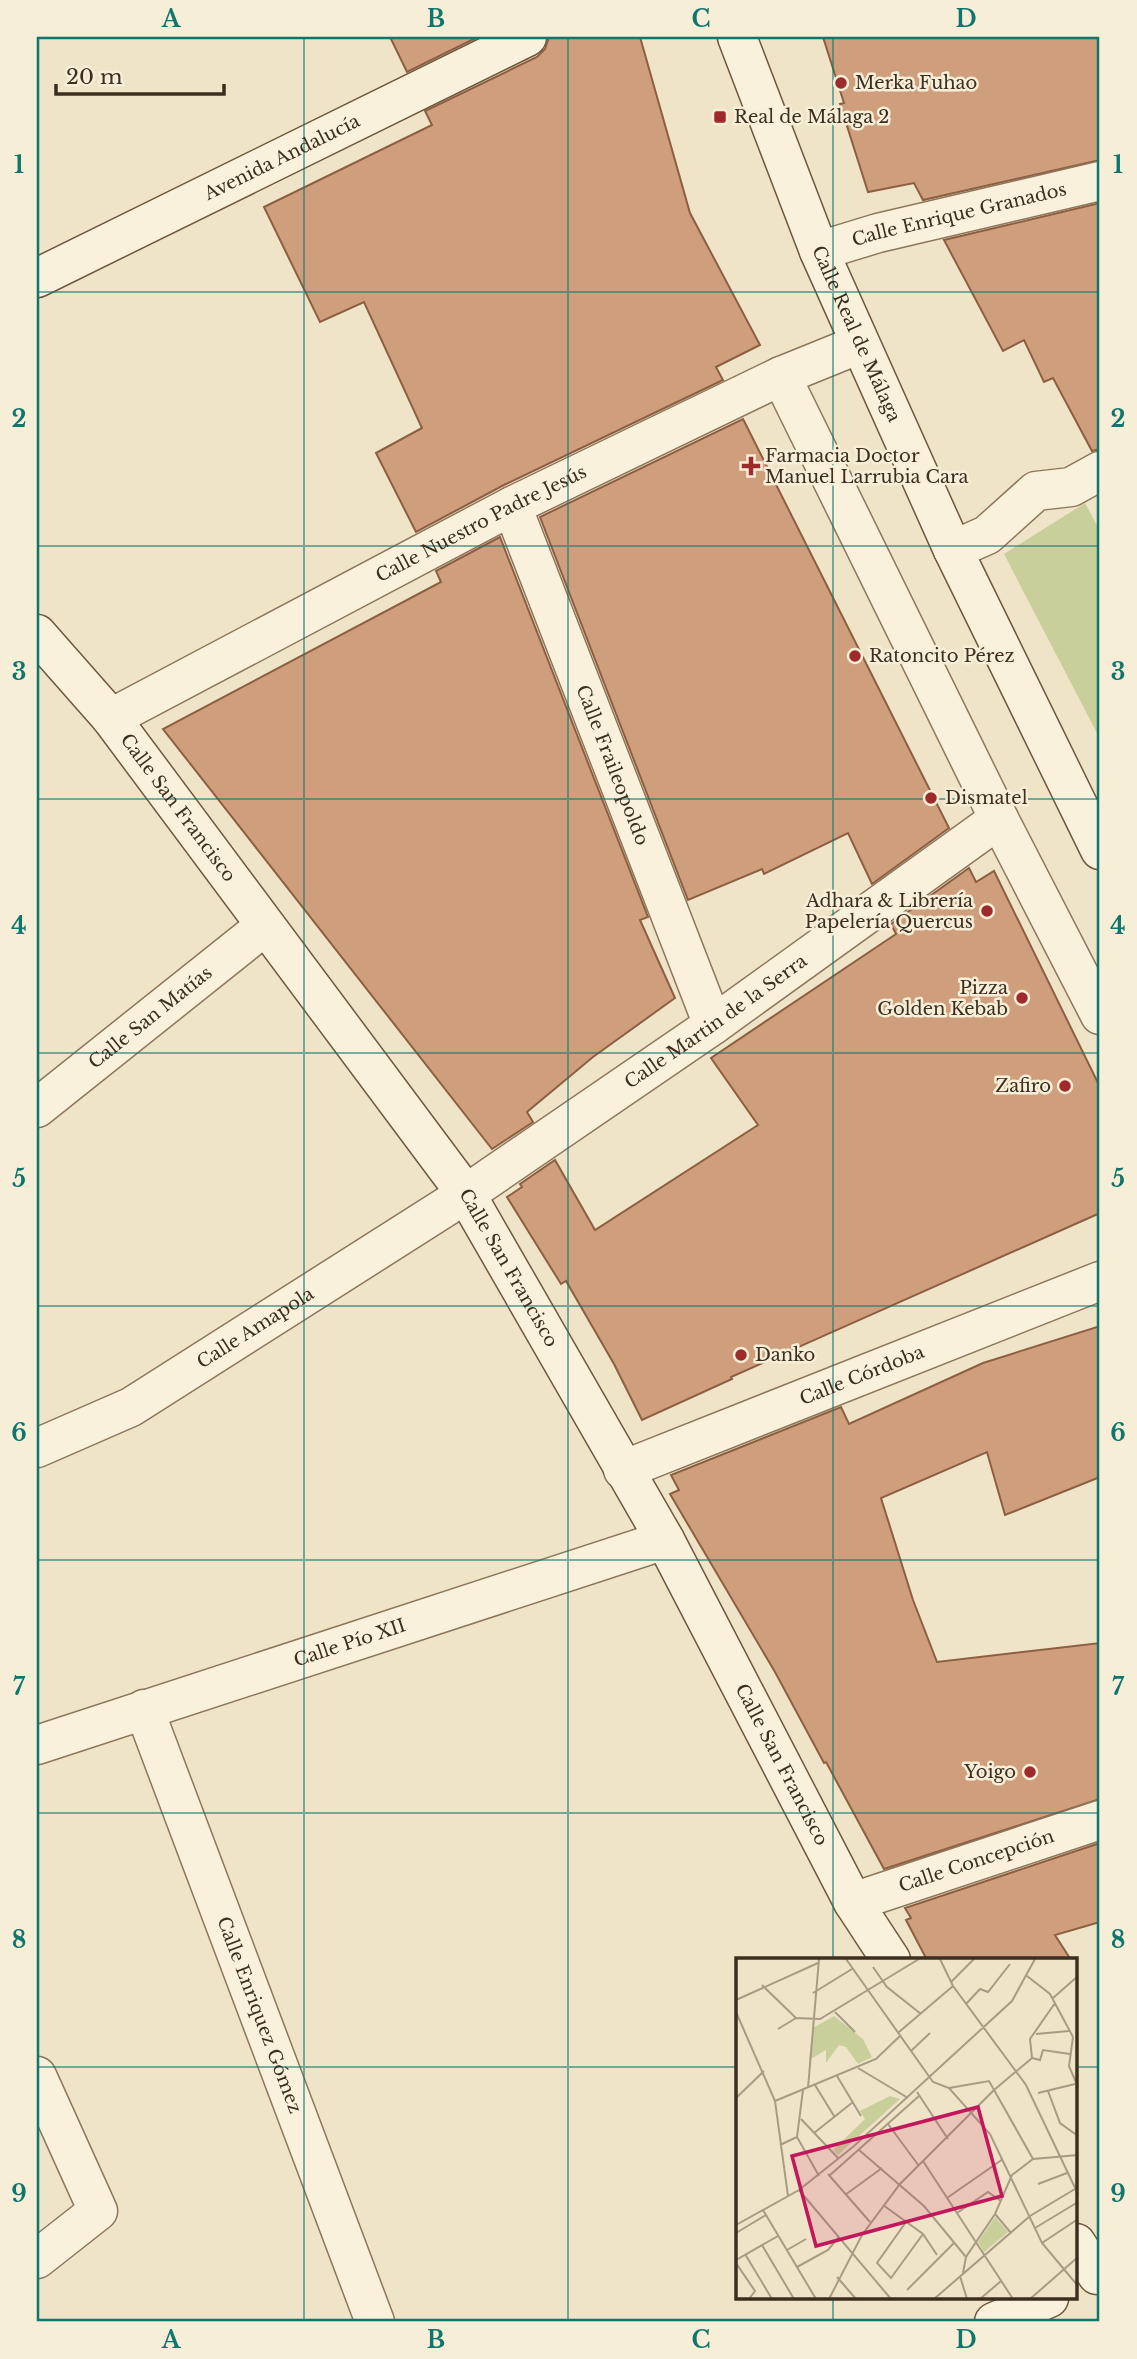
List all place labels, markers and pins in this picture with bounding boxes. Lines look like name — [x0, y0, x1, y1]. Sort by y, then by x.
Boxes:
place label: Merka Fuhao — [855, 72, 977, 94]
marker: Merka Fuhao — [833, 75, 849, 91]
place label: Real de Málaga 2 — [734, 106, 889, 128]
marker: Real de Málaga 2 — [712, 109, 728, 125]
place label: Farmacia Doctor Manuel Larrubia Cara — [765, 445, 969, 488]
marker: Farmacia Doctor Manuel Larrubia Cara — [743, 458, 759, 474]
place label: Ratoncito Pérez — [869, 645, 1015, 667]
marker: Ratoncito Pérez — [847, 648, 863, 664]
place label: Dismatel — [945, 787, 1028, 809]
marker: Dismatel — [923, 790, 939, 806]
place label: Adhara & Librería Papelería Quercus — [805, 890, 973, 933]
marker: Adhara & Librería Papelería Quercus — [979, 903, 995, 919]
place label: Pizza Golden Kebab — [877, 977, 1008, 1020]
marker: Pizza Golden Kebab — [1014, 990, 1030, 1006]
place label: Zafiro — [995, 1075, 1051, 1097]
marker: Zafiro — [1057, 1078, 1073, 1094]
place label: Danko — [755, 1344, 815, 1366]
marker: Danko — [733, 1347, 749, 1363]
place label: Yoigo — [963, 1761, 1016, 1783]
marker: Yoigo — [1022, 1764, 1038, 1780]

